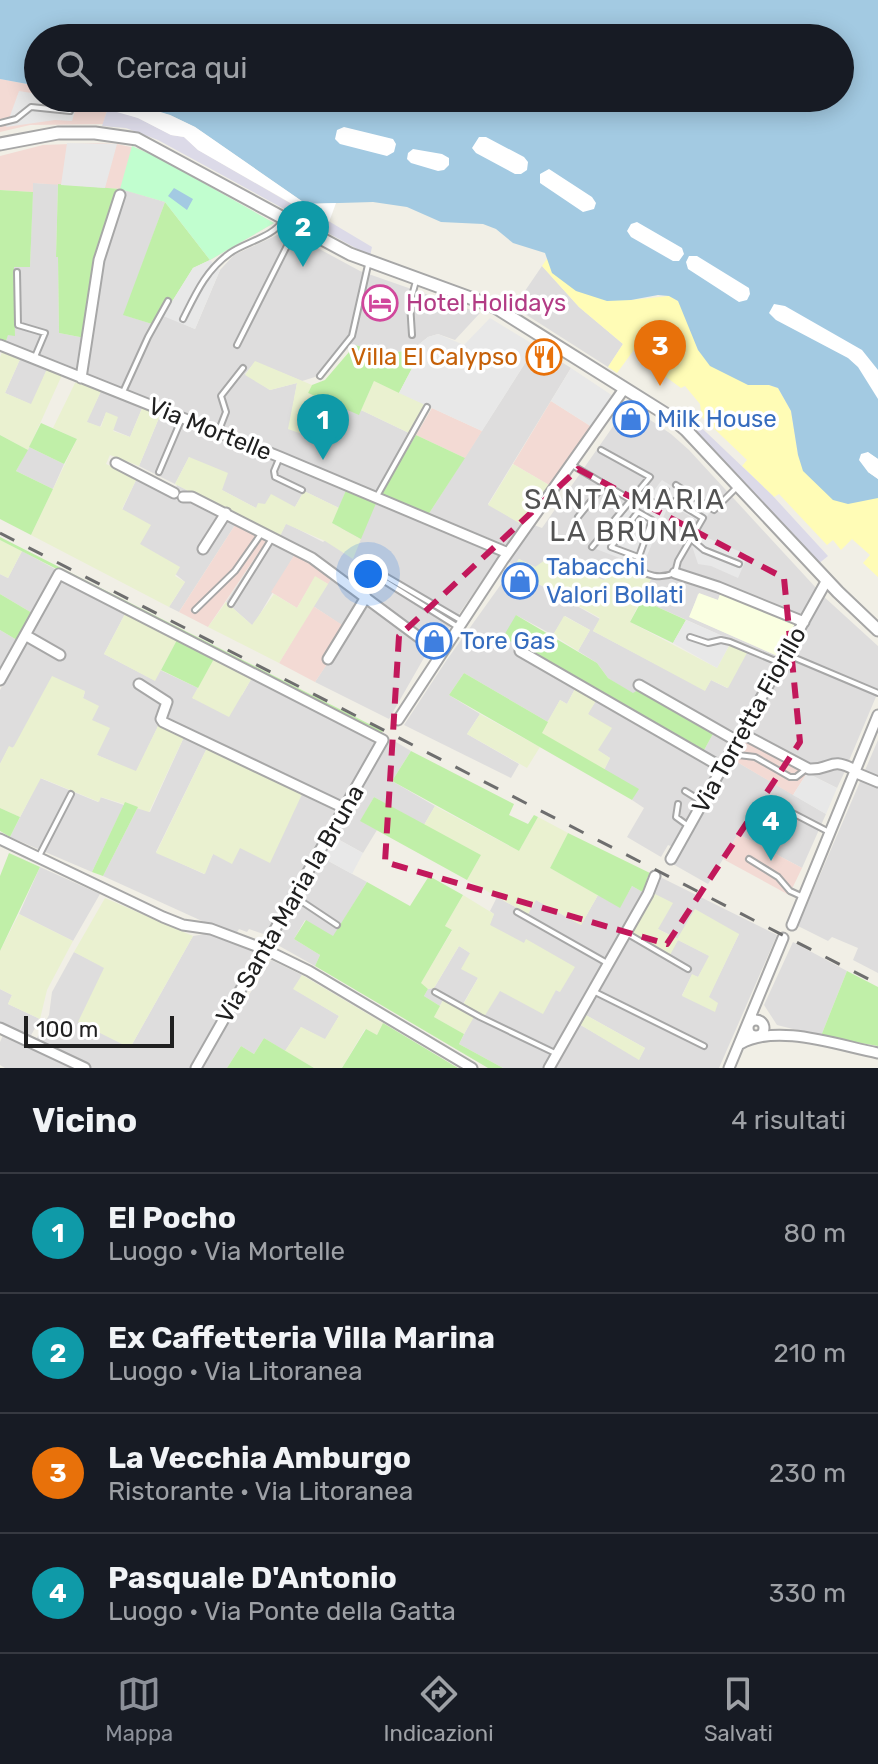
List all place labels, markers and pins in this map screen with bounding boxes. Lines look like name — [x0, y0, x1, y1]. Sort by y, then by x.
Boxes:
pin: 2 — [277, 201, 329, 267]
hotel icon: Hotel Holidays — [361, 284, 399, 322]
place label: Hotel Holidays — [406, 289, 566, 317]
pin: 3 — [634, 320, 686, 386]
restaurant icon: Villa El Calypso — [525, 338, 563, 376]
place label: Villa El Calypso — [351, 343, 518, 371]
pin: 1 — [297, 394, 349, 460]
shop icon: Milk House — [612, 400, 650, 438]
place label: Milk House — [657, 405, 777, 433]
place label: Tabacchi Valori Bollati — [546, 553, 684, 609]
shop icon: Tabacchi Valori Bollati — [501, 562, 539, 600]
shop icon: Tore Gas — [415, 622, 453, 660]
place label: Tore Gas — [460, 627, 555, 655]
pin: 4 — [745, 795, 797, 861]

